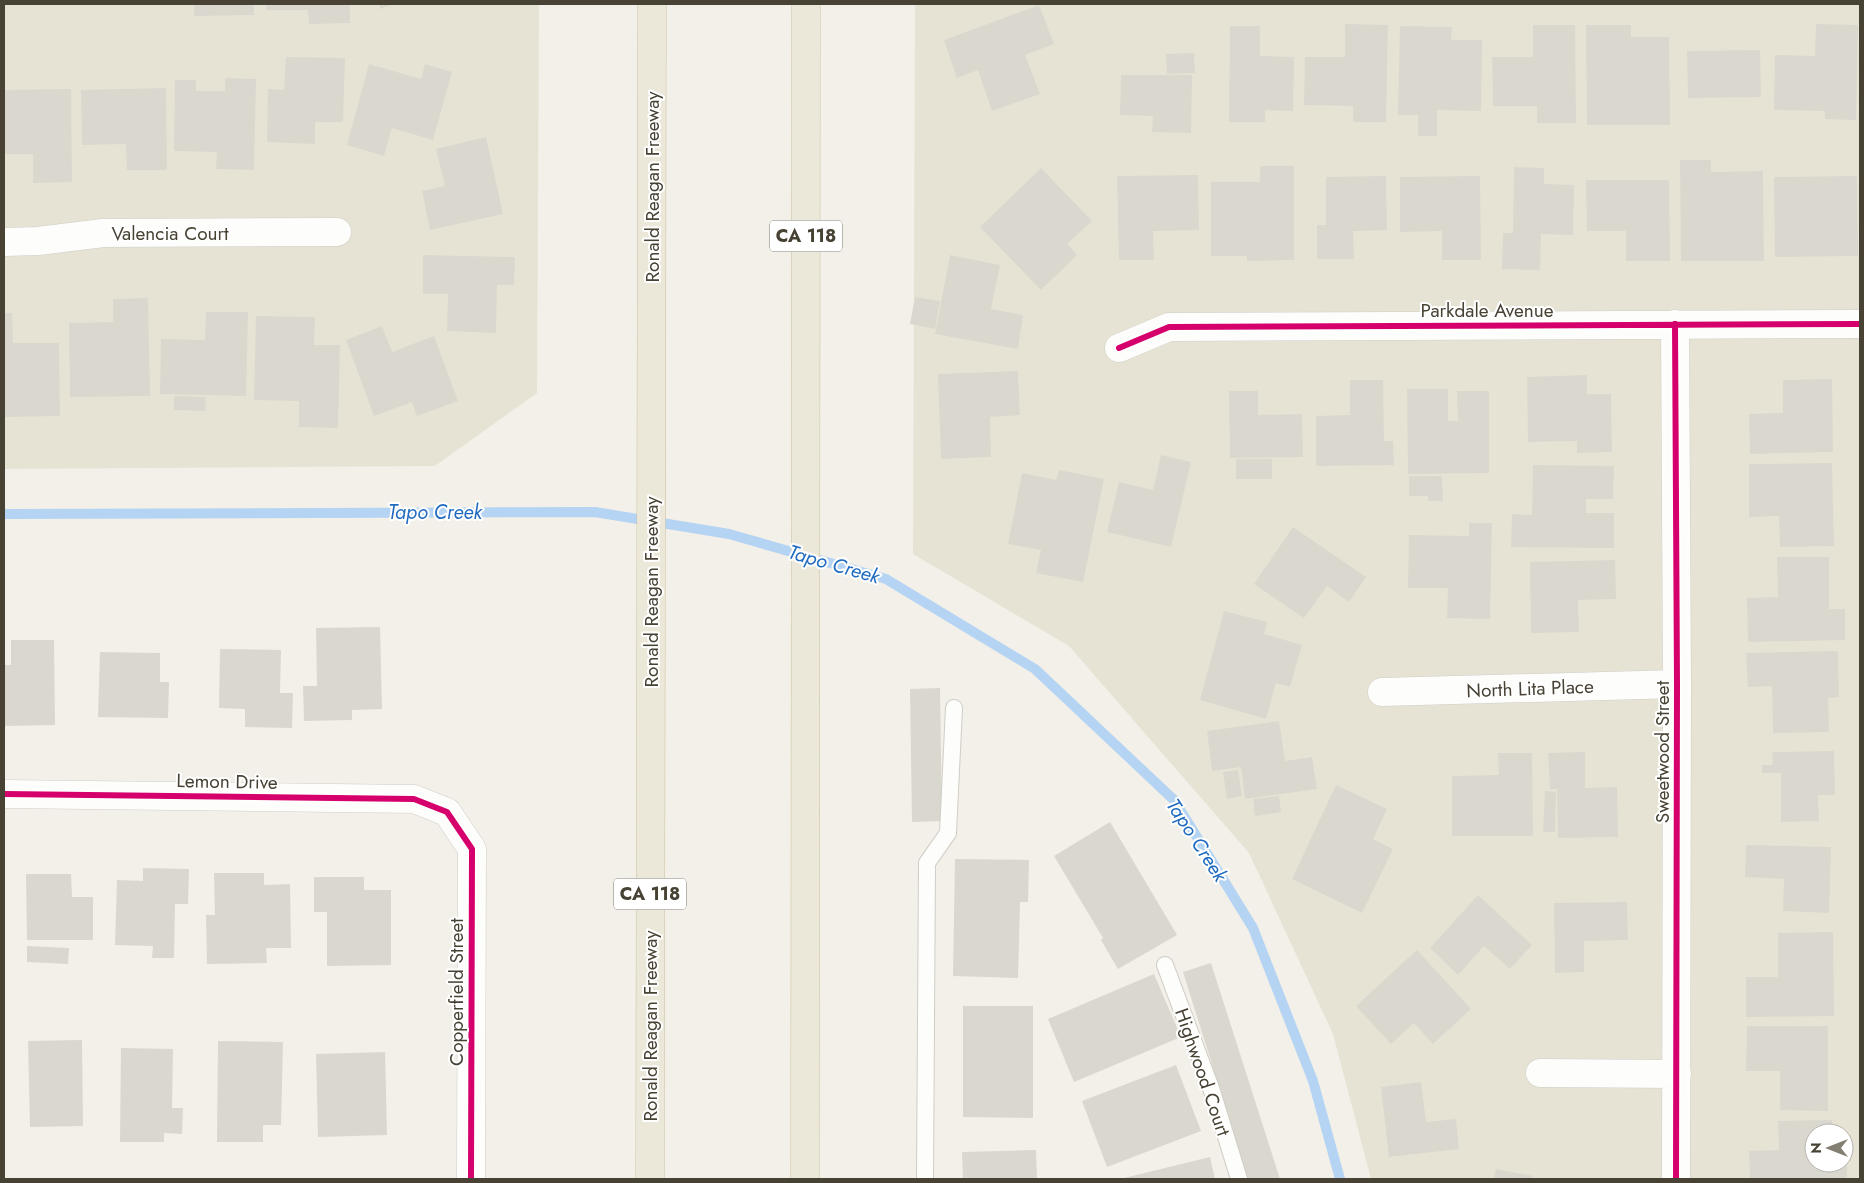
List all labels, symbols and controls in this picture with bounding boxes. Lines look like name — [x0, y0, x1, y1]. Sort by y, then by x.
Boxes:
street label: Ronald Reagan Freeway — [639, 91, 666, 283]
street label: Valencia Court — [111, 220, 229, 247]
road number: CA 118 — [770, 220, 842, 252]
street label: Parkdale Avenue — [1421, 297, 1554, 324]
street label: Ronald Reagan Freeway — [638, 496, 665, 688]
water label: Tapo Creek — [388, 498, 483, 527]
water label: Tapo Creek — [785, 538, 884, 592]
street label: North Lita Place — [1466, 673, 1594, 704]
street label: Sweetwood Street — [1649, 680, 1676, 823]
street label: Lemon Drive — [176, 767, 278, 796]
water label: Tapo Creek — [1159, 793, 1235, 889]
road number: CA 118 — [614, 879, 686, 910]
street label: Copperfield Street — [443, 918, 470, 1066]
street label: Ronald Reagan Freeway — [637, 930, 664, 1122]
street label: Highwood Court — [1168, 1005, 1237, 1140]
north arrow — [1804, 1123, 1854, 1173]
text: N — [1806, 1142, 1826, 1154]

